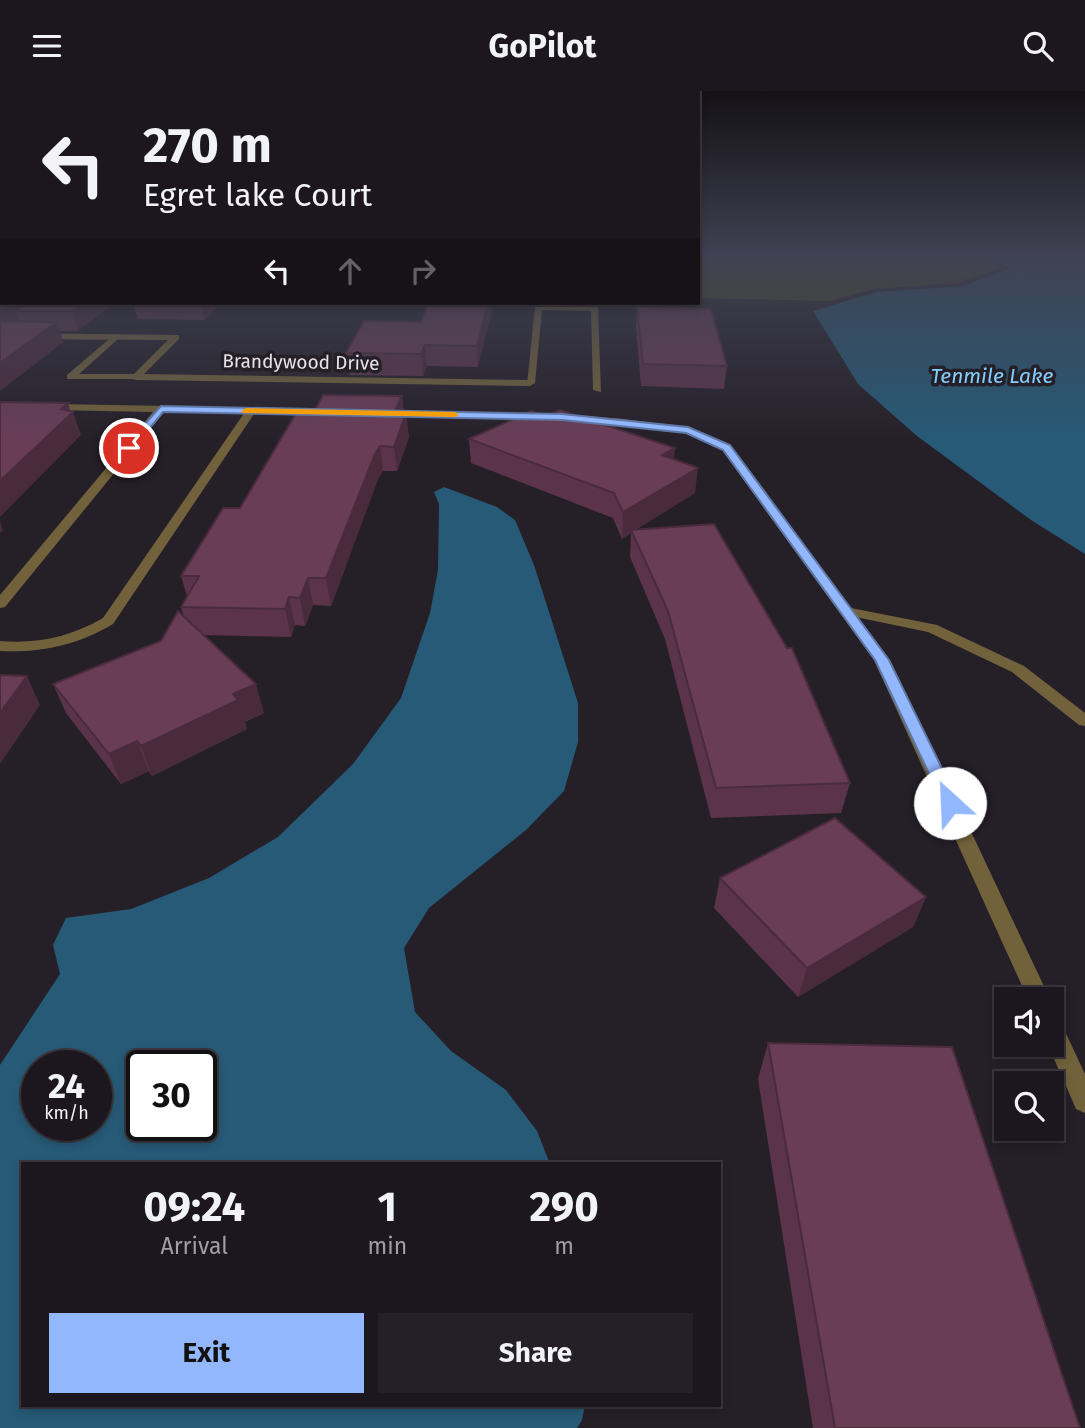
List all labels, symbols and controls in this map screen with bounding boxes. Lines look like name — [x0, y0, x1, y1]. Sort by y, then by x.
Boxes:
icon: menu — [28, 27, 66, 65]
text: GoPilot — [489, 27, 596, 65]
icon: search — [1019, 27, 1057, 65]
text: 270 m — [143, 116, 272, 175]
icon: left — [28, 119, 119, 210]
text: Egret lake Court — [143, 176, 372, 214]
icon: left — [258, 252, 296, 290]
icon: ahead — [331, 252, 369, 290]
icon: right — [404, 252, 442, 290]
street label: Brandywood Drive — [222, 349, 380, 375]
water label: Tenmile Lake — [931, 363, 1053, 389]
pin — [99, 418, 159, 478]
icon: arrive — [110, 429, 148, 467]
position arrow — [913, 766, 987, 840]
map controls — [994, 987, 1064, 1141]
button: sound — [994, 987, 1064, 1057]
speed limit sign: 30 — [126, 1050, 217, 1141]
text: 24 — [48, 1065, 85, 1107]
button: search — [994, 1071, 1064, 1141]
text: km/h — [44, 1102, 89, 1124]
text: 09:24 — [143, 1182, 245, 1232]
text: 1 — [378, 1182, 397, 1232]
text: 290 — [529, 1182, 599, 1232]
text: Arrival — [161, 1232, 228, 1260]
text: min — [367, 1232, 407, 1260]
text: m — [554, 1232, 574, 1260]
button: Exit — [49, 1313, 364, 1393]
button: Share — [378, 1313, 693, 1393]

